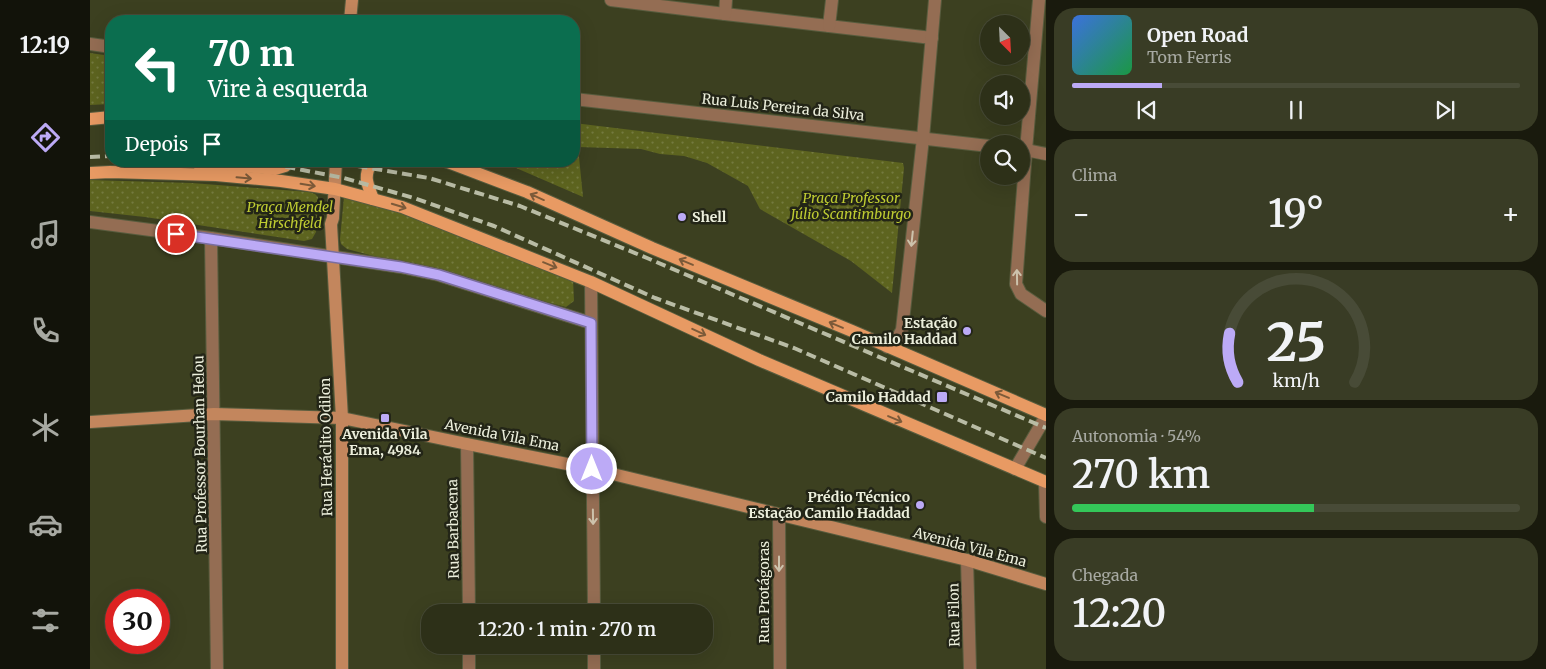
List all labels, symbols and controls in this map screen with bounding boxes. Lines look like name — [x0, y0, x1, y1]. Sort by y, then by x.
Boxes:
north arrow — [980, 15, 1030, 65]
map controls — [980, 15, 1030, 185]
text: Open Road — [1147, 23, 1249, 47]
text: 12:19 — [20, 31, 70, 59]
text: 70 m — [208, 32, 295, 76]
icon: left — [125, 35, 190, 100]
text: Tom Ferris — [1147, 47, 1232, 67]
text: Vire à esquerda — [208, 75, 368, 103]
button: sound — [980, 75, 1030, 125]
street label: Rua Luis Pereira da Silva — [701, 90, 866, 125]
icon: previous — [1133, 96, 1161, 124]
icon: pause — [1282, 96, 1310, 124]
icon: next — [1431, 96, 1459, 124]
icon: directions — [28, 120, 63, 155]
icon: arrive — [198, 130, 226, 158]
text: Depois — [125, 132, 188, 156]
button: search — [980, 135, 1030, 185]
text: Clima — [1072, 165, 1117, 185]
one-way arrow — [235, 173, 251, 182]
one-way arrow — [300, 181, 316, 191]
park label: Praça Professor Júlio Scantimburgo — [789, 189, 911, 223]
text: 19° — [1268, 190, 1324, 237]
one-way arrow — [530, 191, 545, 201]
text: − — [1072, 196, 1091, 232]
text: + — [1501, 196, 1520, 232]
park label: Praça Mendel Hirschfeld — [247, 198, 333, 232]
one-way arrow — [391, 202, 406, 211]
place label: Shell — [692, 208, 727, 226]
marker: Shell — [676, 211, 688, 223]
pin — [155, 213, 197, 255]
icon: music — [28, 217, 63, 252]
icon: arrive — [162, 220, 190, 248]
one-way arrow — [907, 230, 917, 246]
one-way arrow — [679, 257, 694, 266]
one-way arrow — [542, 261, 557, 271]
one-way arrow — [1012, 269, 1021, 285]
text: 25 — [1266, 310, 1326, 375]
icon: phone — [28, 313, 63, 348]
place label: Estação Camilo Haddad — [852, 314, 957, 348]
one-way arrow — [829, 319, 844, 329]
marker: Estação Camilo Haddad — [961, 325, 973, 337]
one-way arrow — [691, 327, 706, 337]
street label: Rua Professor Bourhan Helou — [189, 355, 211, 553]
text: km/h — [1272, 369, 1320, 392]
street label: Rua Heráclito Odilon — [316, 378, 336, 516]
place label: Camilo Haddad — [826, 388, 931, 406]
marker: Camilo Haddad — [935, 390, 949, 404]
one-way arrow — [995, 390, 1010, 400]
icon: climate — [28, 410, 63, 445]
marker: Avenida Vila Ema, 4984 — [379, 412, 391, 424]
one-way arrow — [887, 414, 902, 424]
street label: Avenida Vila Ema — [442, 415, 561, 455]
place label: Avenida Vila Ema, 4984 — [341, 425, 428, 459]
text: Autonomia · 54% — [1072, 426, 1201, 446]
position arrow — [565, 442, 617, 494]
text: 270 km — [1072, 451, 1210, 498]
street label: Rua Barbacena — [443, 479, 463, 579]
place label: Prédio Técnico Estação Camilo Haddad — [748, 488, 910, 522]
marker: Prédio Técnico Estação Camilo Haddad — [914, 499, 926, 511]
icon: car — [28, 507, 63, 542]
one-way arrow — [588, 509, 598, 525]
street label: Avenida Vila Ema — [910, 523, 1029, 571]
street label: Rua Protágoras — [755, 541, 773, 643]
one-way arrow — [774, 556, 784, 572]
text: Chegada — [1072, 565, 1138, 585]
street label: Rua Filon — [944, 583, 964, 647]
speed limit sign: 30 — [105, 589, 170, 654]
text: 12:20 — [1072, 590, 1166, 637]
icon: filters — [28, 603, 63, 638]
text: 12:20 · 1 min · 270 m — [478, 617, 656, 641]

